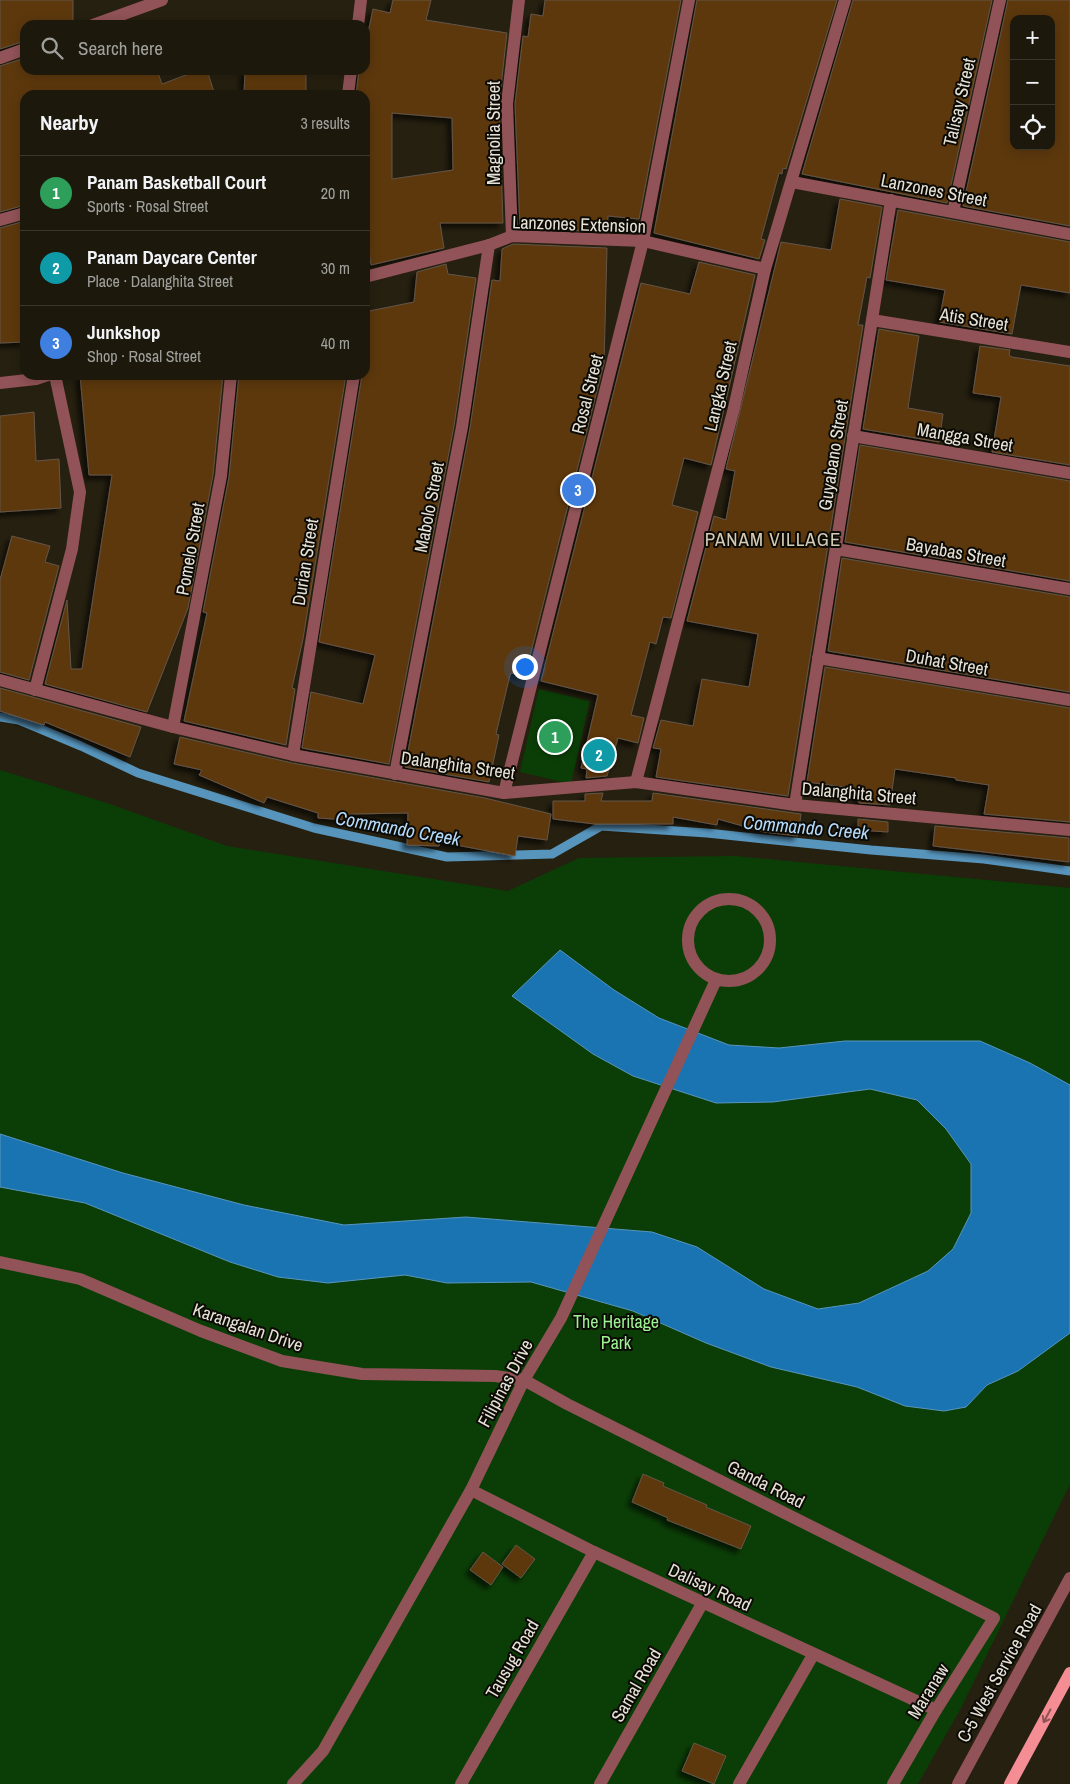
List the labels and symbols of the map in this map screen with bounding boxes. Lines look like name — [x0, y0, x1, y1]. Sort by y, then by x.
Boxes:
street label: Talisay Street — [937, 55, 981, 149]
street label: Magnolia Street — [481, 81, 506, 185]
street label: Lanzones Street — [879, 167, 989, 213]
street label: Lanzones Extension — [512, 209, 646, 239]
street label: Atis Street — [937, 301, 1010, 337]
street label: Langka Street — [697, 338, 743, 434]
street label: Rosal Street — [565, 352, 609, 436]
street label: Guyabano Street — [812, 398, 854, 512]
street label: Mangga Street — [915, 416, 1015, 458]
street label: Mabolo Street — [408, 460, 450, 554]
pin: 3 — [562, 471, 594, 509]
street label: Pomelo Street — [170, 501, 210, 597]
street label: Durian Street — [286, 517, 324, 607]
district label: PANAM VILLAGE — [705, 526, 841, 552]
street label: Bayabas Street — [904, 531, 1008, 573]
street label: Duhat Street — [904, 642, 990, 682]
your location — [512, 654, 538, 680]
pin: 1 — [539, 718, 571, 756]
pin: 2 — [583, 736, 615, 774]
street label: Dalanghita Street — [399, 745, 517, 785]
street label: Dalanghita Street — [801, 776, 917, 810]
water label: Commando Creek — [333, 804, 464, 852]
water label: Commando Creek — [742, 809, 871, 846]
street label: Karangalan Drive — [190, 1296, 306, 1358]
park label: The Heritage Park — [573, 1309, 659, 1355]
street label: Filipinas Drive — [471, 1335, 539, 1431]
street label: Ganda Road — [723, 1454, 809, 1514]
street label: Dalisay Road — [665, 1557, 755, 1617]
street label: C-5 West Service Road — [951, 1599, 1047, 1747]
street label: Tausug Road — [479, 1615, 545, 1703]
street label: Samal Road — [605, 1644, 667, 1726]
street label: Maranaw — [901, 1658, 955, 1723]
one-way arrow — [1042, 1708, 1052, 1723]

